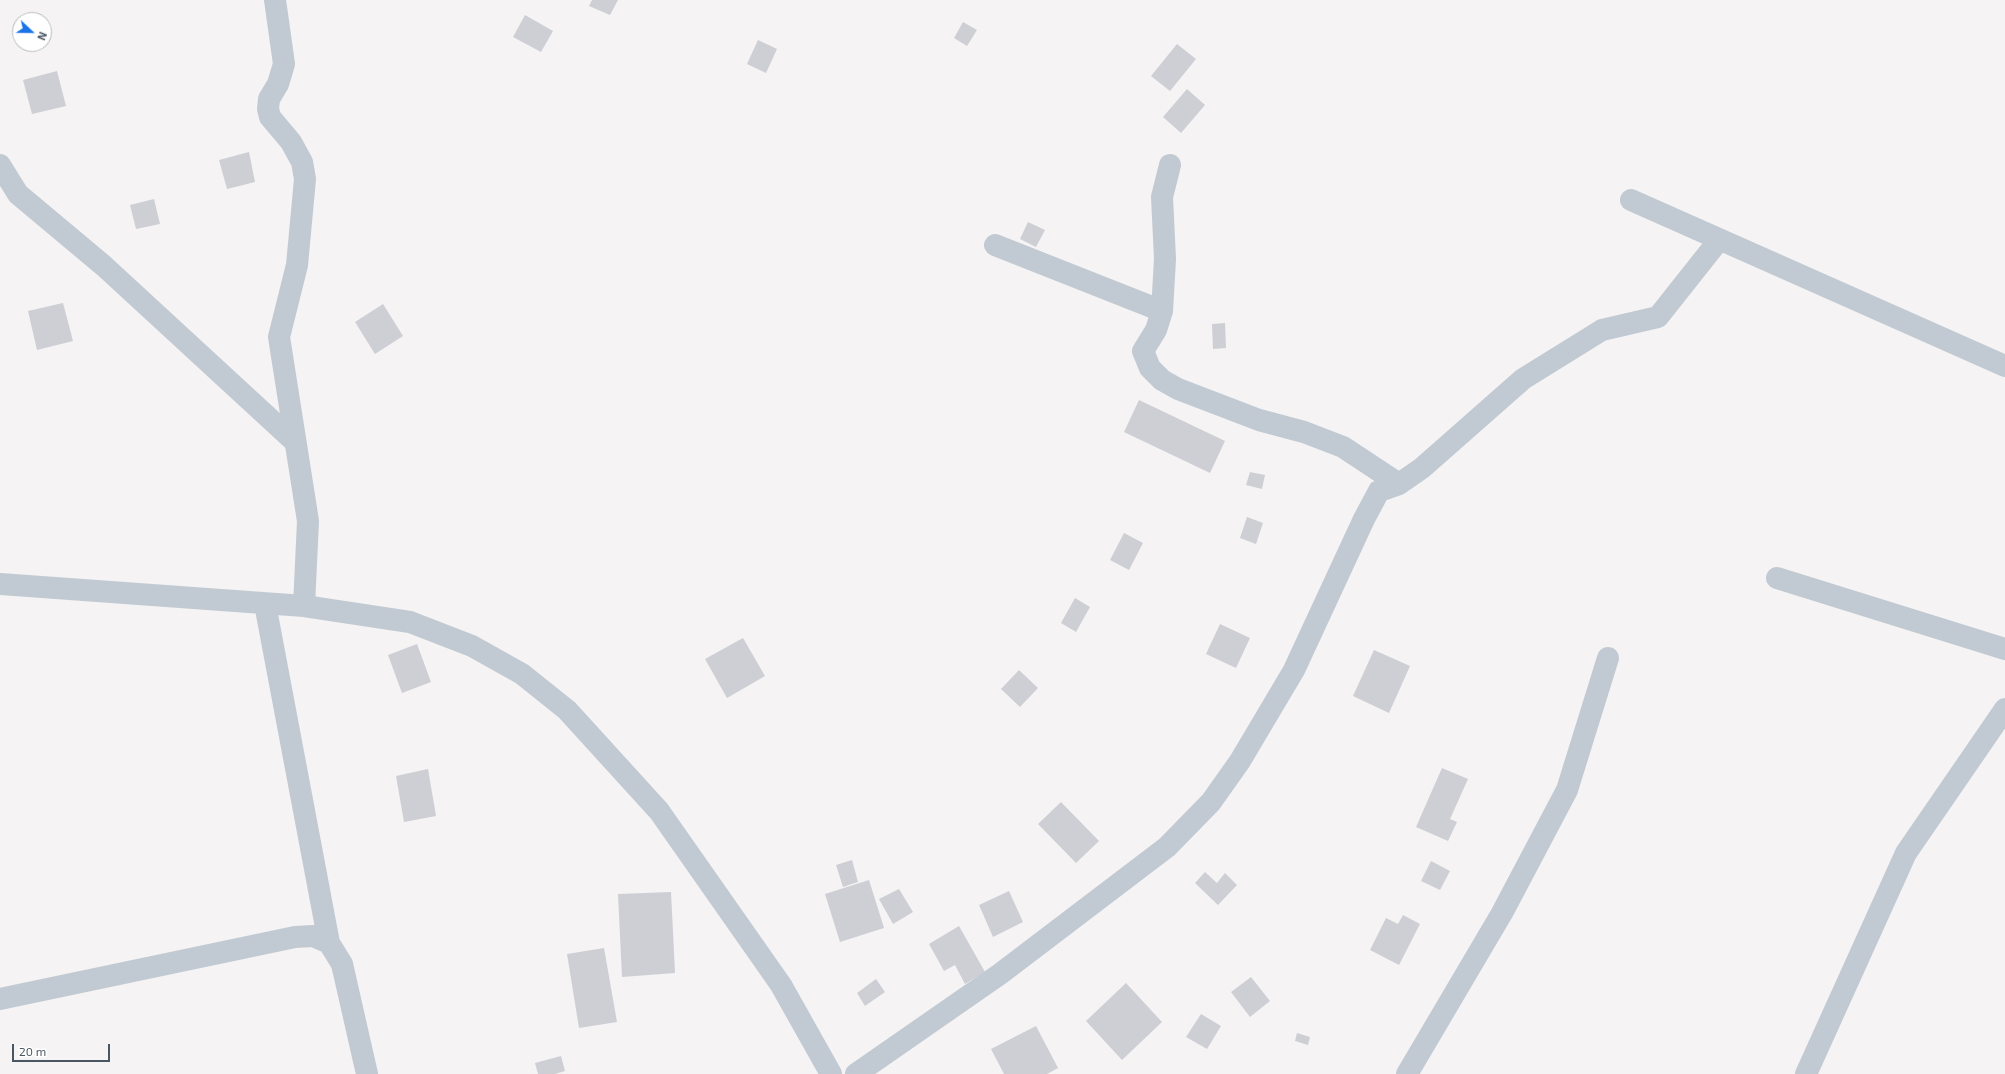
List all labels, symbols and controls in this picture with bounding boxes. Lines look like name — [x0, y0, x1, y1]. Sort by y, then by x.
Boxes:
north arrow — [12, 12, 52, 52]
text: N — [35, 30, 50, 42]
scale bar — [14, 1036, 112, 1062]
text: 20 m — [19, 1044, 46, 1058]

